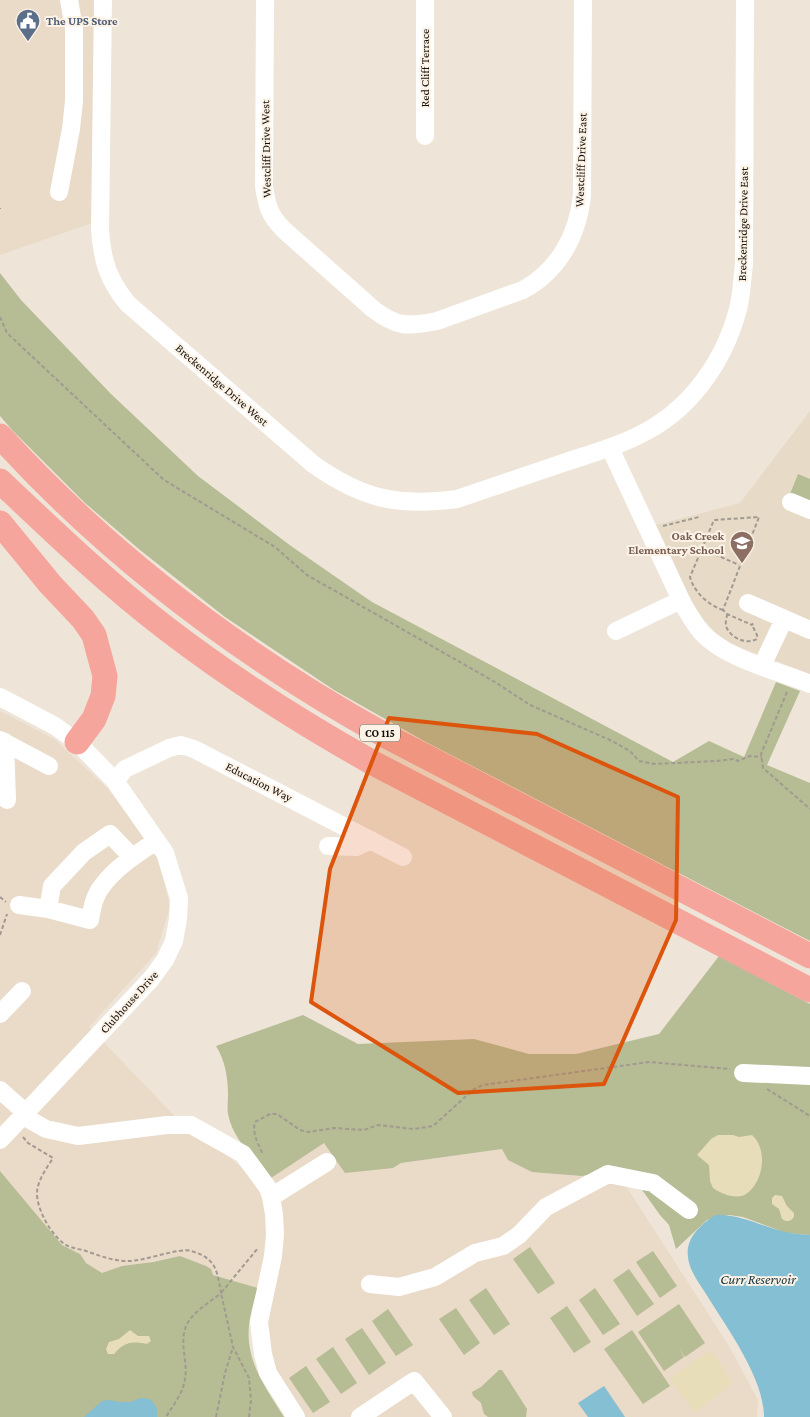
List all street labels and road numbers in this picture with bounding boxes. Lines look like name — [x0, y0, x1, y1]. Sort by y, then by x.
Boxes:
street label: Red Cliff Terrace — [418, 29, 432, 107]
street label: Westcliff Drive West — [258, 99, 274, 198]
street label: Westcliff Drive East — [572, 112, 590, 207]
street label: Breckenridge Drive East — [735, 166, 751, 281]
street label: Breckenridge Drive West — [173, 341, 272, 430]
road number: CO 115 — [360, 724, 400, 741]
street label: Education Way — [223, 759, 295, 805]
street label: Clubhouse Drive — [97, 968, 161, 1036]

